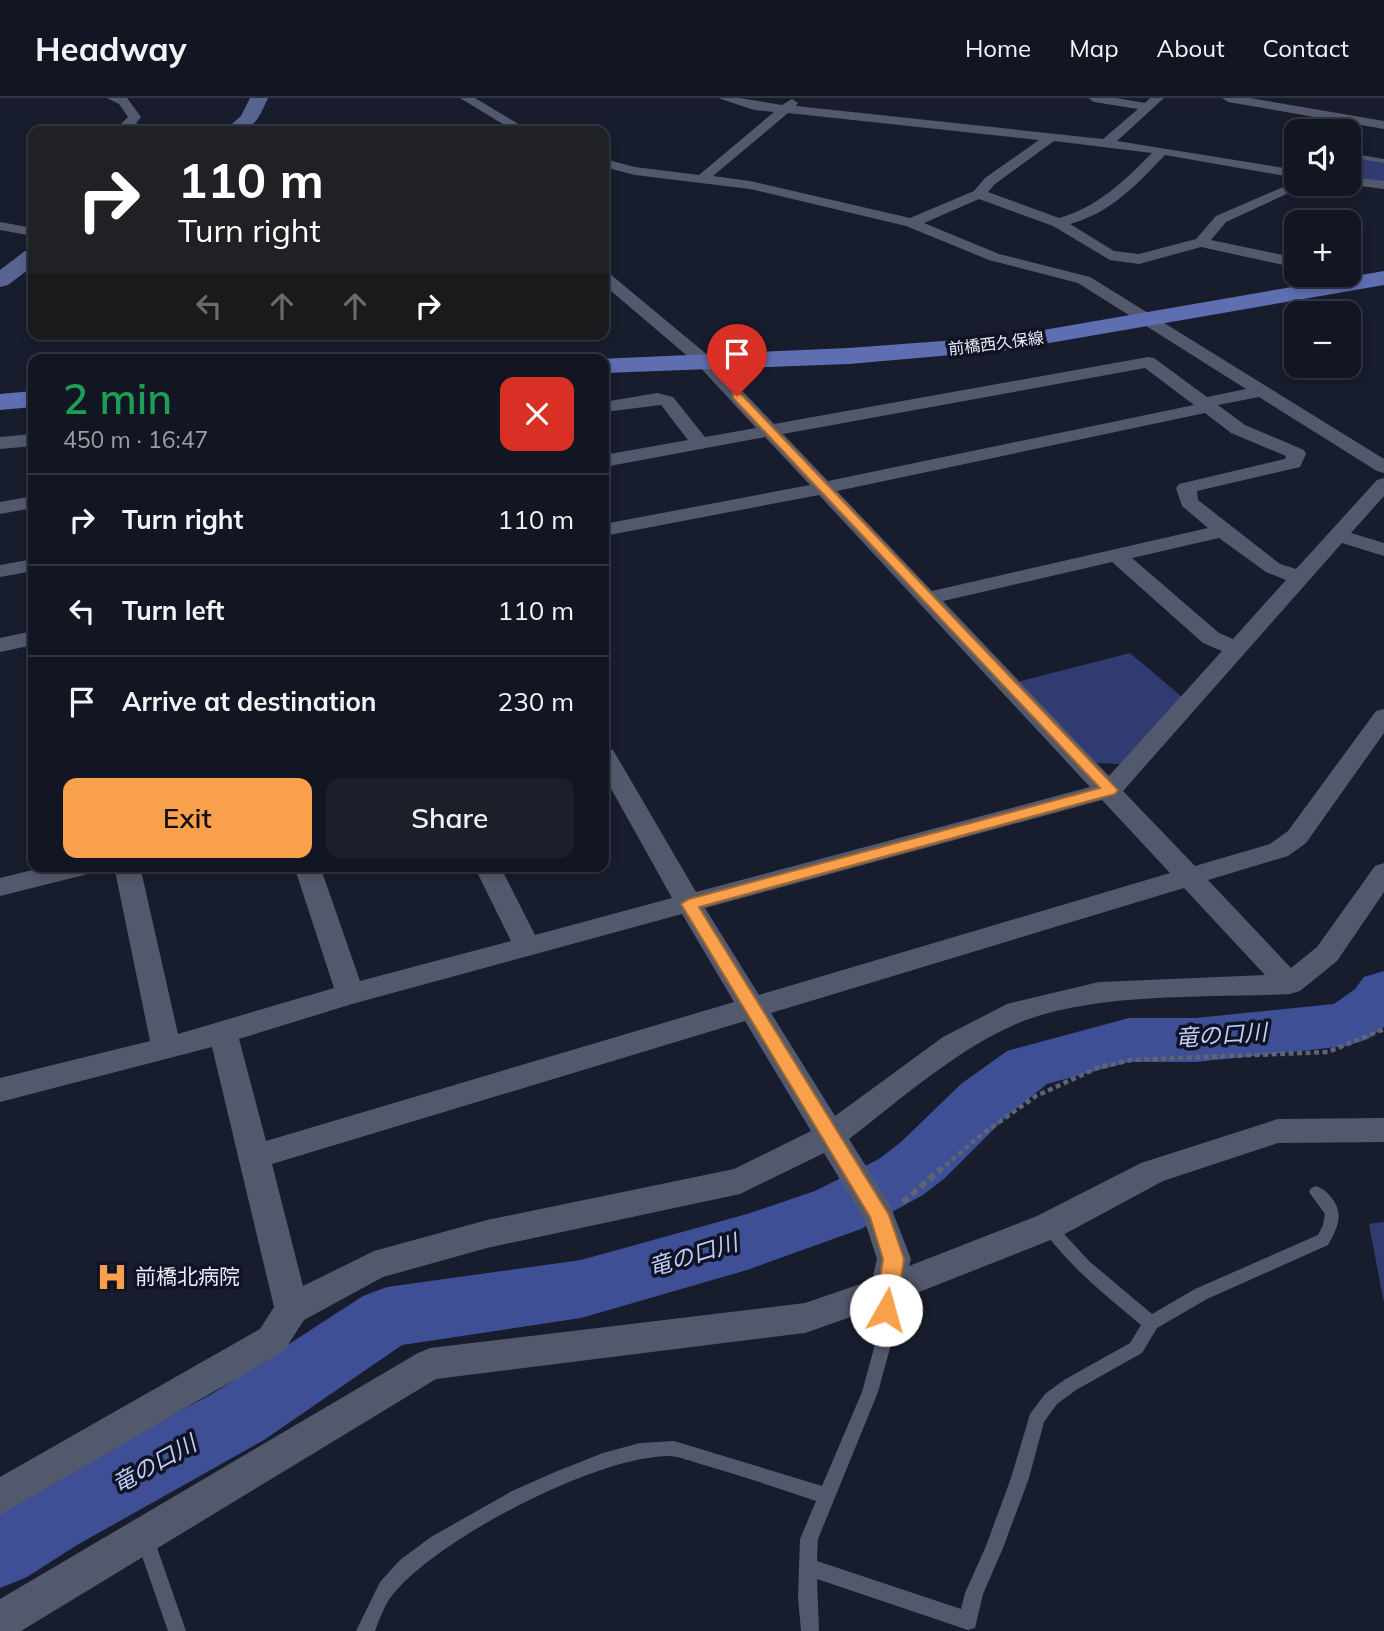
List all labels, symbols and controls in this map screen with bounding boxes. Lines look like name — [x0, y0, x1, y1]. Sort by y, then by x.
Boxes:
text: Headway — [35, 28, 187, 69]
text: Home — [965, 33, 1031, 63]
text: Map — [1069, 33, 1119, 63]
text: About — [1157, 33, 1225, 63]
text: Contact — [1263, 33, 1349, 63]
map controls — [1284, 119, 1361, 378]
button: sound — [1284, 119, 1361, 196]
text: 110 m — [178, 149, 324, 210]
icon: right — [63, 154, 154, 245]
text: Turn right — [178, 210, 321, 250]
button: + — [1284, 210, 1361, 287]
icon: left — [190, 287, 228, 325]
icon: ahead — [263, 287, 301, 325]
icon: ahead — [336, 287, 374, 325]
icon: right — [409, 287, 447, 325]
button: − — [1284, 301, 1361, 378]
pin — [707, 324, 767, 396]
street label: 前橋西久保線 — [947, 327, 1045, 359]
icon: arrive — [718, 335, 756, 373]
text: 2 min — [63, 372, 172, 425]
button: close — [500, 377, 574, 451]
text: 450 m · 16:47 — [63, 425, 208, 454]
icon: right — [63, 501, 101, 539]
text: Turn right — [122, 503, 243, 536]
text: 110 m — [498, 503, 574, 536]
icon: left — [63, 592, 101, 630]
text: Turn left — [122, 594, 224, 627]
text: 110 m — [498, 594, 574, 627]
icon: arrive — [63, 683, 101, 721]
text: Arrive at destination — [122, 685, 377, 718]
text: 230 m — [498, 685, 574, 718]
button: Exit — [63, 778, 312, 858]
button: Share — [326, 778, 574, 858]
water label: 竜の口川 — [1174, 1017, 1271, 1052]
water label: 竜の口川 — [645, 1226, 744, 1282]
hospital icon: 前橋北病院 — [95, 1260, 129, 1294]
place label: 前橋北病院 — [135, 1263, 240, 1289]
position arrow — [849, 1273, 923, 1347]
water label: 竜の口川 — [106, 1427, 204, 1499]

